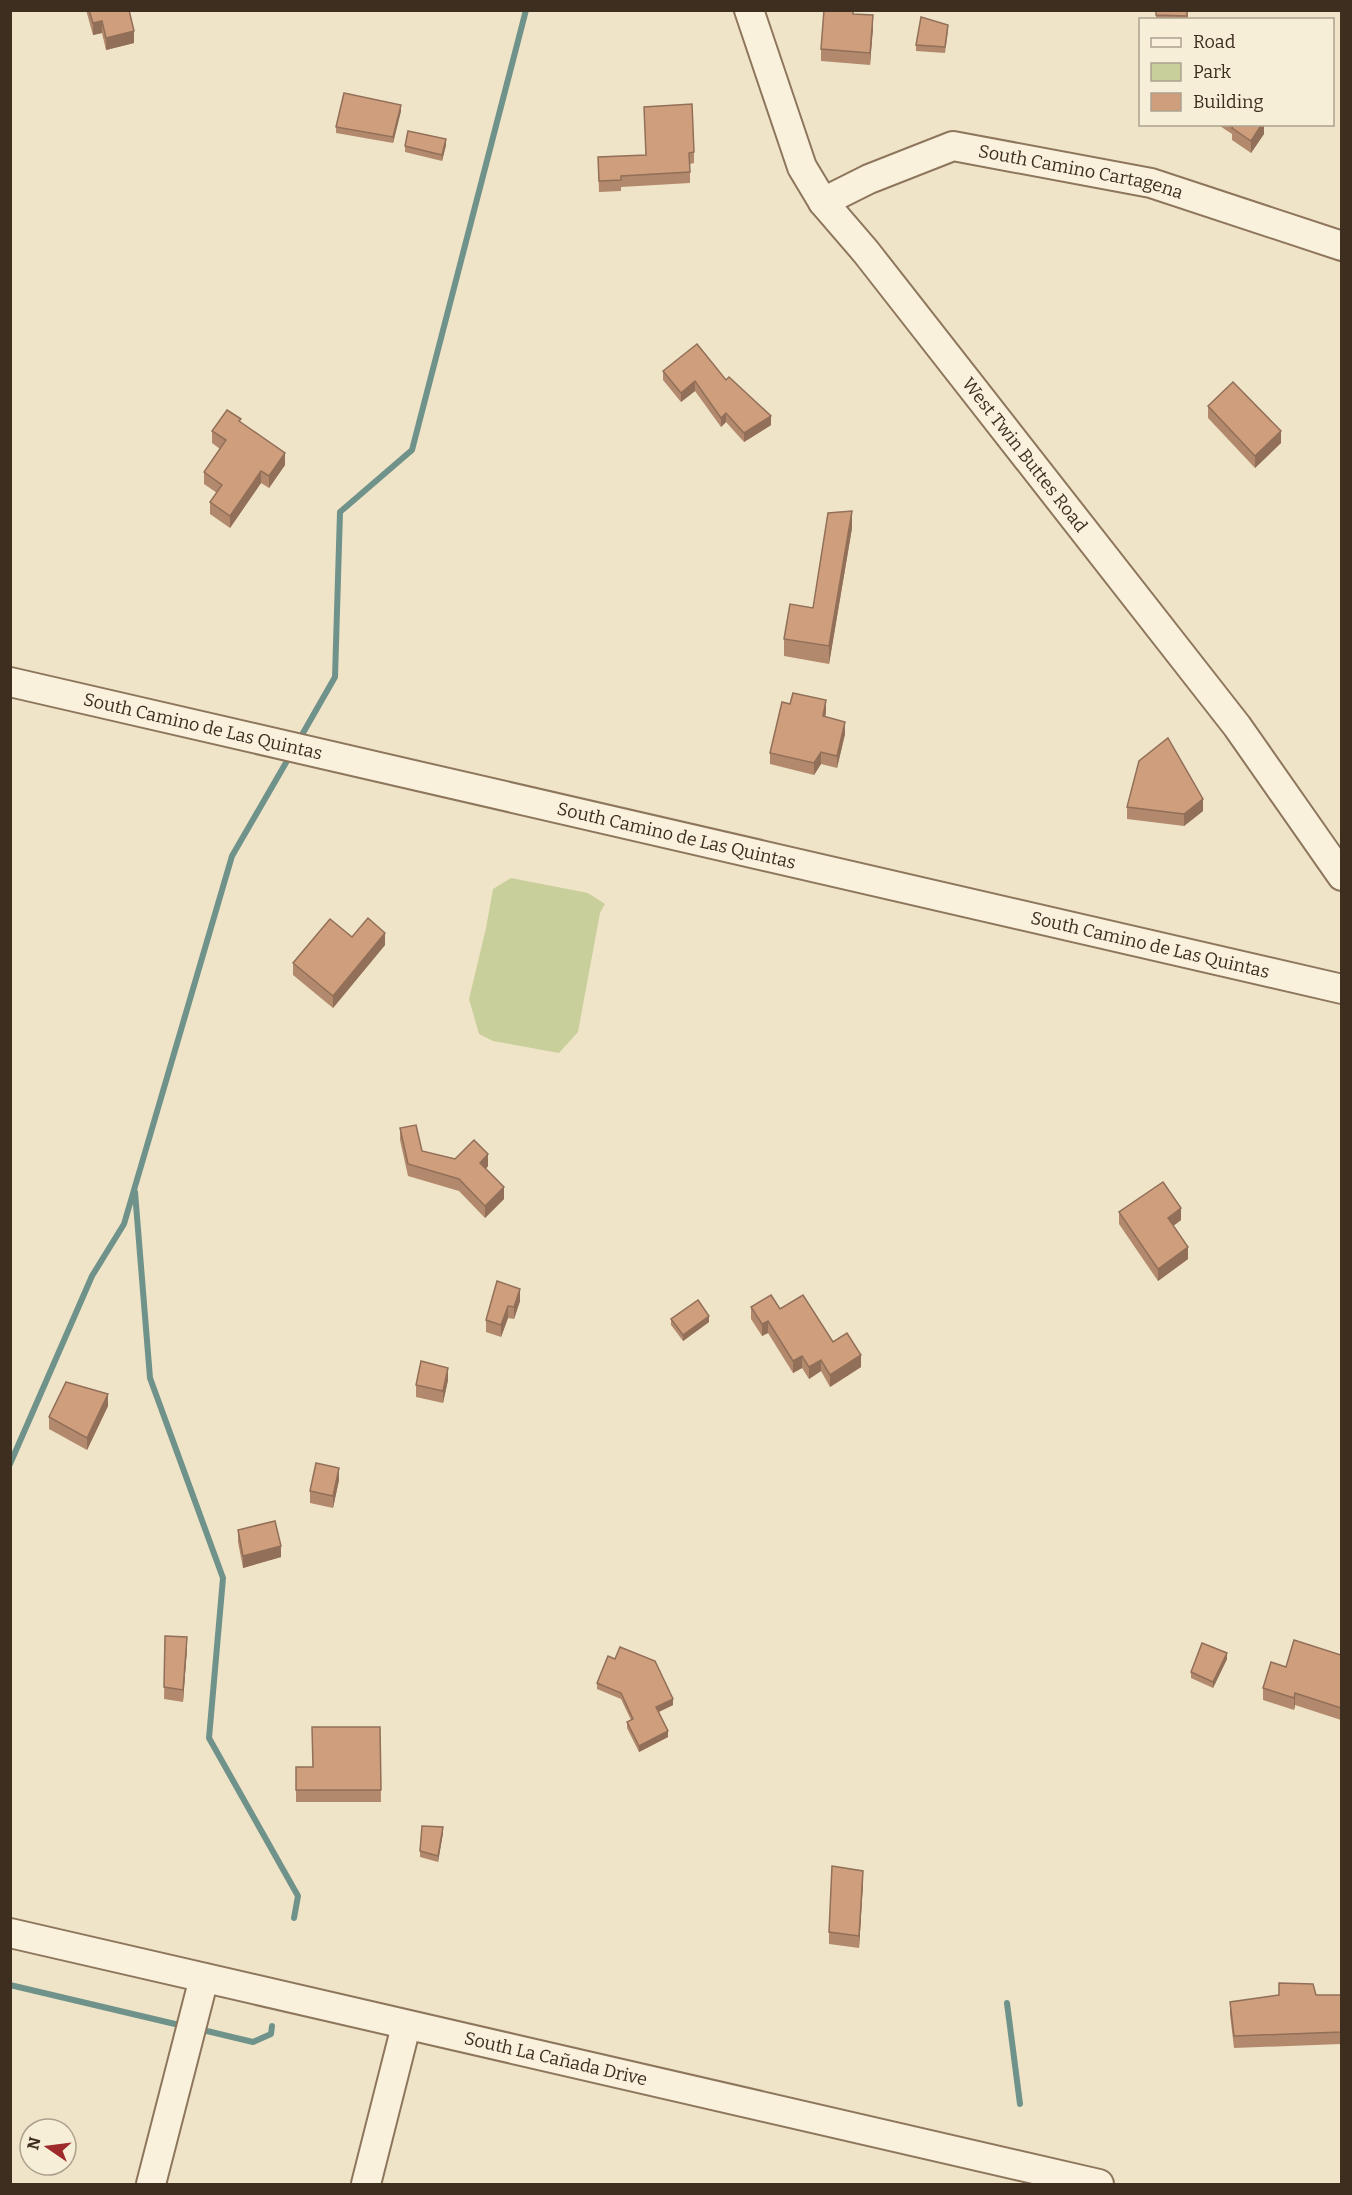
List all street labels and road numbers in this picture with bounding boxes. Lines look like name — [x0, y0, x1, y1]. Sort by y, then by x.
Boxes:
street label: South Camino Cartagena — [977, 140, 1186, 204]
street label: West Twin Buttes Road — [957, 373, 1092, 537]
street label: South Camino de Las Quintas — [81, 688, 325, 765]
street label: South Camino de Las Quintas — [555, 797, 798, 874]
street label: South Camino de Las Quintas — [1029, 907, 1272, 983]
street label: South La Cañada Drive — [462, 2027, 649, 2091]

